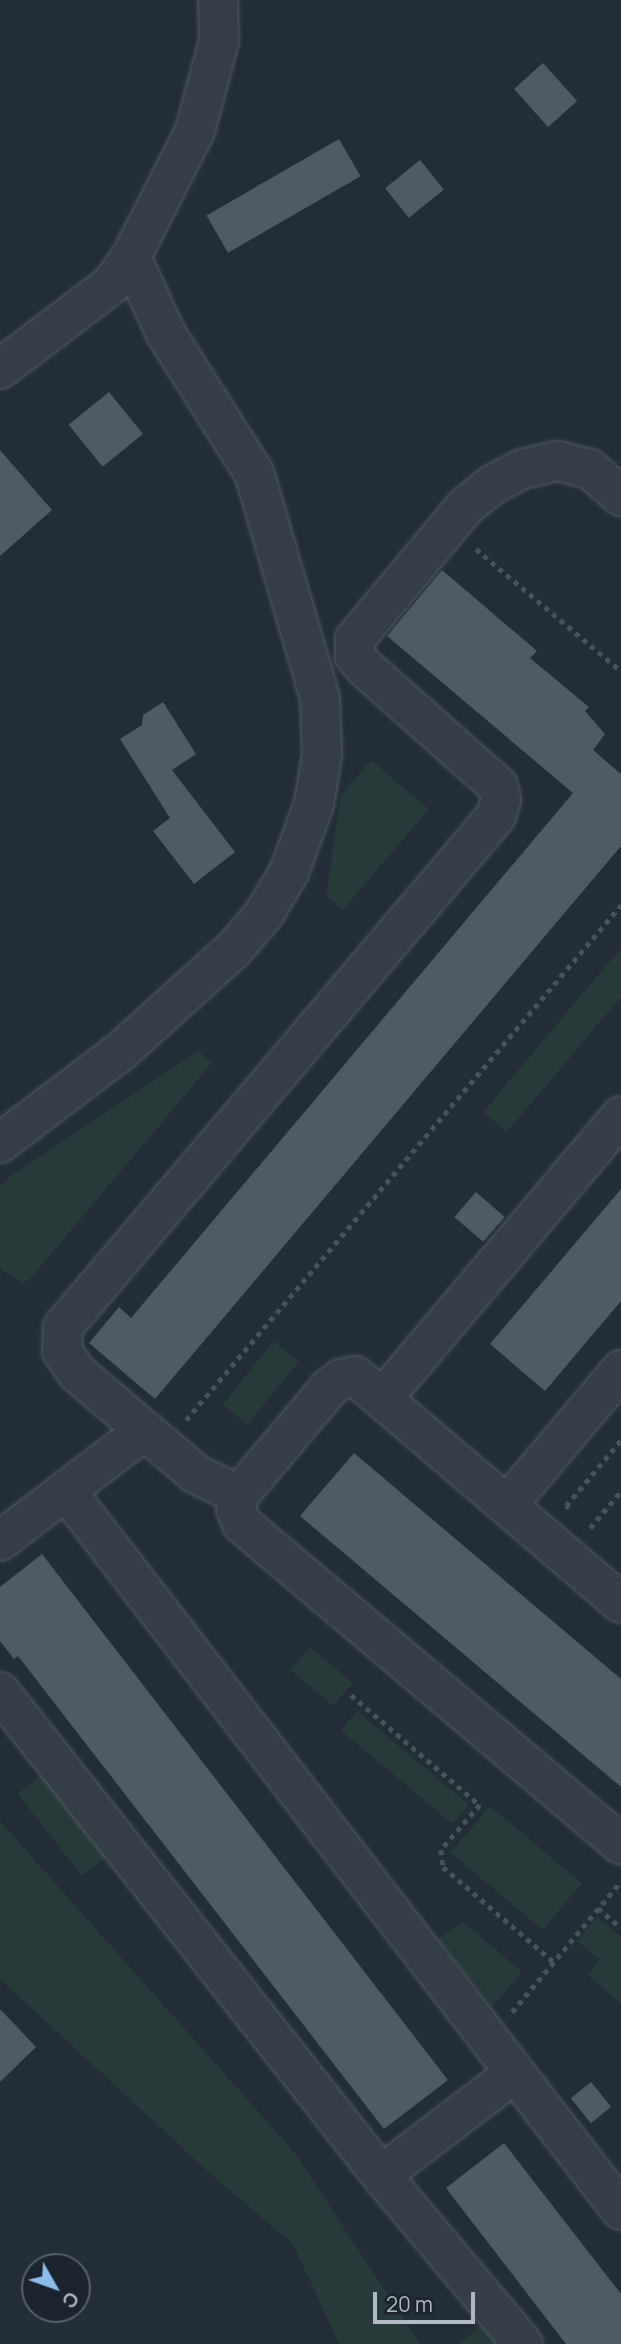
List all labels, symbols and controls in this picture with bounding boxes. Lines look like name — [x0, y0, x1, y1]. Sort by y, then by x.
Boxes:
north arrow — [21, 2253, 91, 2323]
scale bar — [376, 2278, 477, 2322]
text: С — [56, 2286, 85, 2314]
text: 20 m — [386, 2290, 433, 2318]

